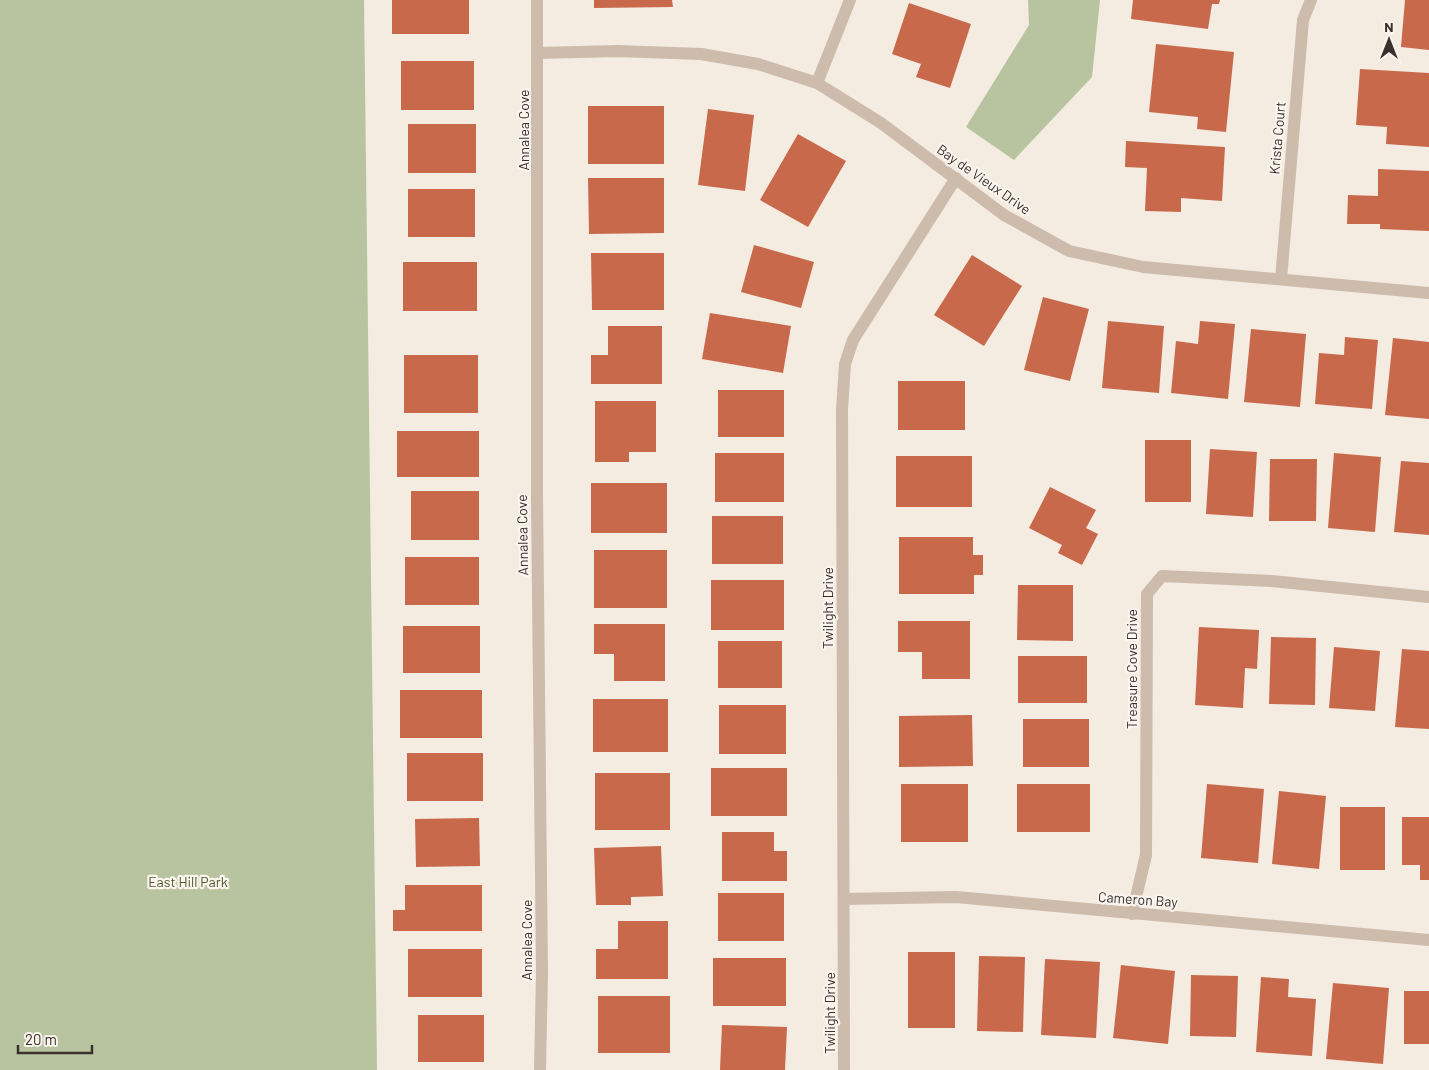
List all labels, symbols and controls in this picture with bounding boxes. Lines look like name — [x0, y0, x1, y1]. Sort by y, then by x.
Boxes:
north arrow — [1364, 15, 1414, 65]
text: N — [1384, 18, 1394, 35]
street label: Annalea Cove — [515, 89, 532, 171]
street label: Krista Court — [1265, 101, 1289, 175]
street label: Bay de Vieux Drive — [934, 140, 1034, 218]
street label: Annalea Cove — [513, 494, 531, 576]
street label: Twilight Drive — [819, 567, 836, 649]
street label: Treasure Cove Drive — [1123, 609, 1140, 729]
park label: East Hill Park — [148, 873, 228, 890]
street label: Cameron Bay — [1098, 888, 1179, 910]
street label: Annalea Cove — [518, 899, 535, 981]
street label: Twilight Drive — [821, 972, 838, 1054]
scale bar — [18, 1022, 91, 1054]
text: 20 m — [25, 1030, 57, 1048]

